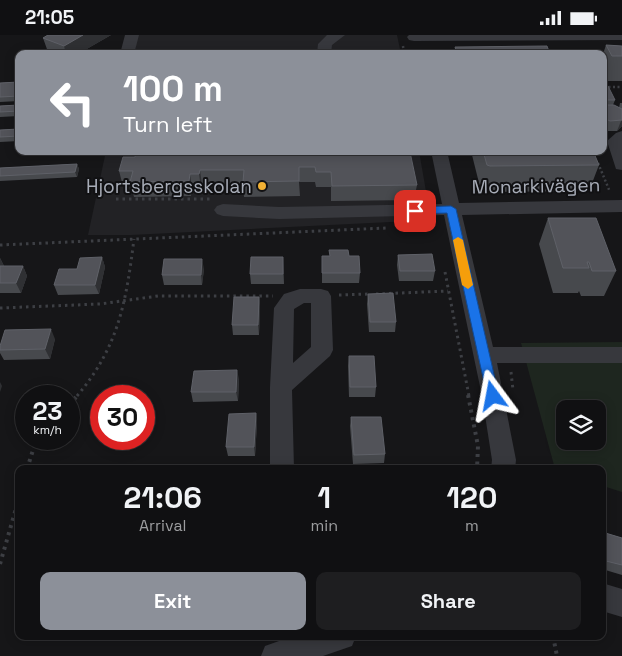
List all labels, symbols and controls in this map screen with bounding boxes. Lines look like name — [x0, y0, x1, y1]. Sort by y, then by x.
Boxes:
text: 21:05 — [25, 5, 74, 30]
text: 100 m — [123, 67, 223, 111]
icon: left — [40, 70, 105, 135]
text: Turn left — [123, 110, 213, 138]
street label: Monarkivägen — [472, 172, 600, 200]
place label: Hjortsbergsskolan — [86, 174, 252, 199]
marker: Hjortsbergsskolan — [256, 180, 268, 192]
pin — [394, 190, 436, 232]
icon: arrive — [401, 197, 429, 225]
position arrow — [466, 369, 518, 421]
speed limit sign: 30 — [90, 385, 155, 450]
text: 23 — [32, 395, 63, 427]
map controls — [556, 400, 606, 450]
button: layers — [556, 400, 606, 450]
text: km/h — [33, 422, 62, 438]
text: 21:06 — [124, 478, 202, 517]
text: 1 — [317, 478, 331, 517]
text: 120 — [447, 478, 497, 517]
text: Arrival — [139, 515, 187, 536]
text: min — [310, 515, 338, 536]
text: m — [465, 515, 479, 536]
button: Exit — [40, 572, 306, 630]
button: Share — [316, 572, 581, 630]

